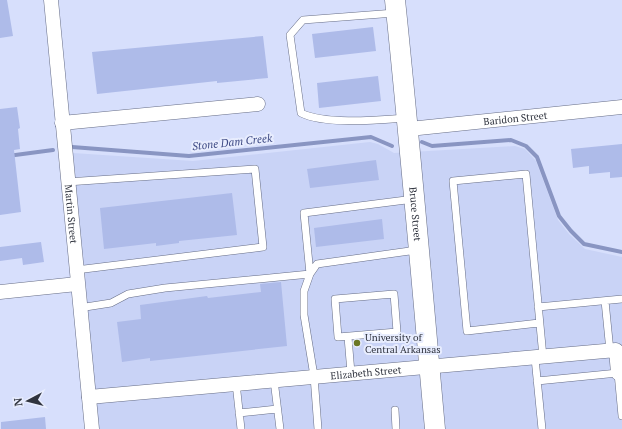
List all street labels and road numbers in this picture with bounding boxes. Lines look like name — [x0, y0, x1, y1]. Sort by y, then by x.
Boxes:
street label: Baridon Street — [483, 108, 548, 128]
street label: Martin Street — [62, 184, 81, 244]
street label: Bruce Street — [407, 186, 425, 242]
street label: Elizabeth Street — [330, 363, 402, 382]

